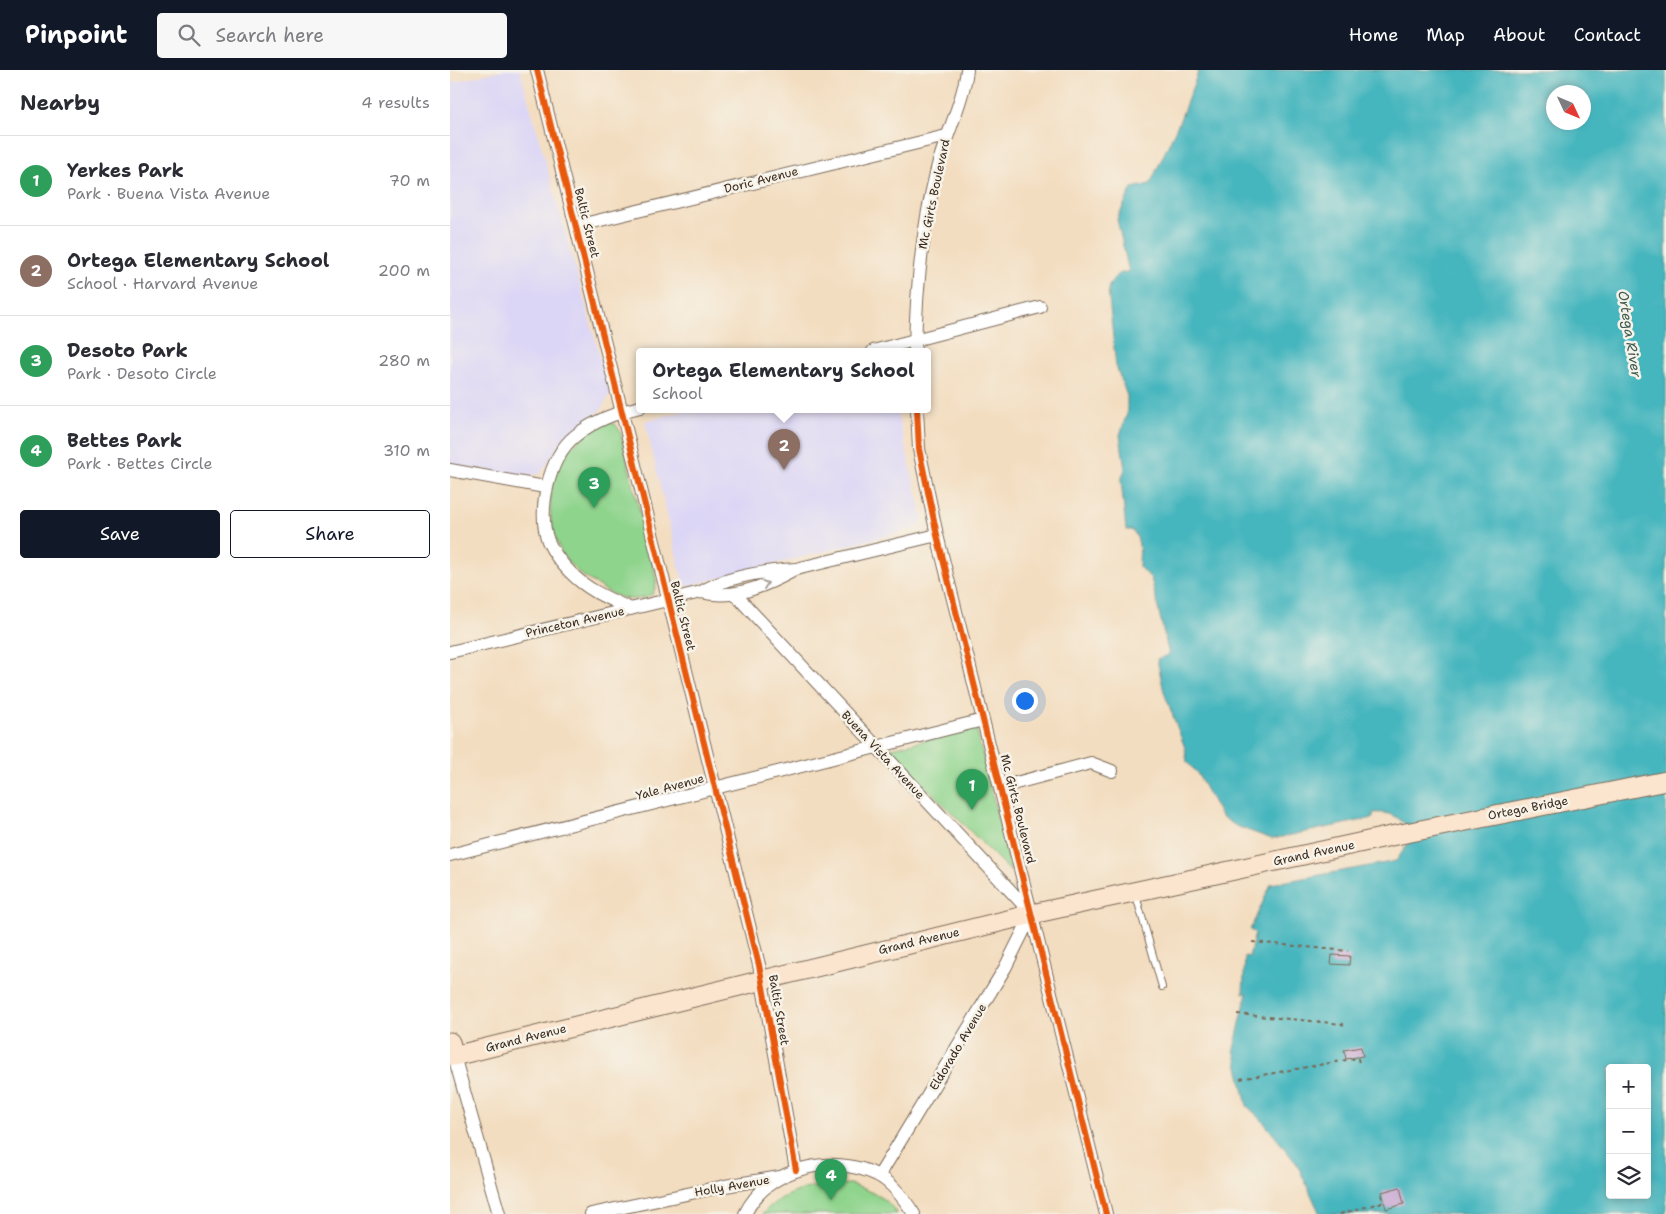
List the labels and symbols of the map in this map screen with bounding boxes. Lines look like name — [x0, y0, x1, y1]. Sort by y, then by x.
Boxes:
north arrow — [1546, 85, 1591, 130]
street label: Mc Girts Boulevard — [915, 137, 954, 250]
street label: Doric Avenue — [722, 163, 800, 197]
street label: Baltic Street — [571, 186, 603, 260]
water label: Ortega River — [1614, 289, 1646, 379]
pin: 2 — [768, 429, 800, 470]
pin: 3 — [578, 467, 610, 508]
street label: Baltic Street — [667, 579, 699, 653]
one-way arrow — [760, 580, 768, 590]
street label: Princeton Avenue — [524, 603, 626, 641]
your location — [1012, 688, 1038, 714]
street label: Buena Vista Avenue — [838, 707, 928, 803]
street label: Mc Girts Boulevard — [997, 753, 1039, 866]
pin: 1 — [956, 769, 988, 810]
street label: Yale Avenue — [634, 770, 706, 804]
street label: Ortega Bridge — [1487, 792, 1570, 824]
street label: Grand Avenue — [1272, 837, 1356, 869]
street label: Grand Avenue — [877, 924, 961, 958]
street label: Baltic Street — [765, 973, 793, 1047]
street label: Eldorado Avenue — [926, 1000, 990, 1093]
street label: Grand Avenue — [484, 1020, 568, 1056]
pin: 4 — [815, 1159, 847, 1200]
street label: Holly Avenue — [693, 1171, 771, 1200]

